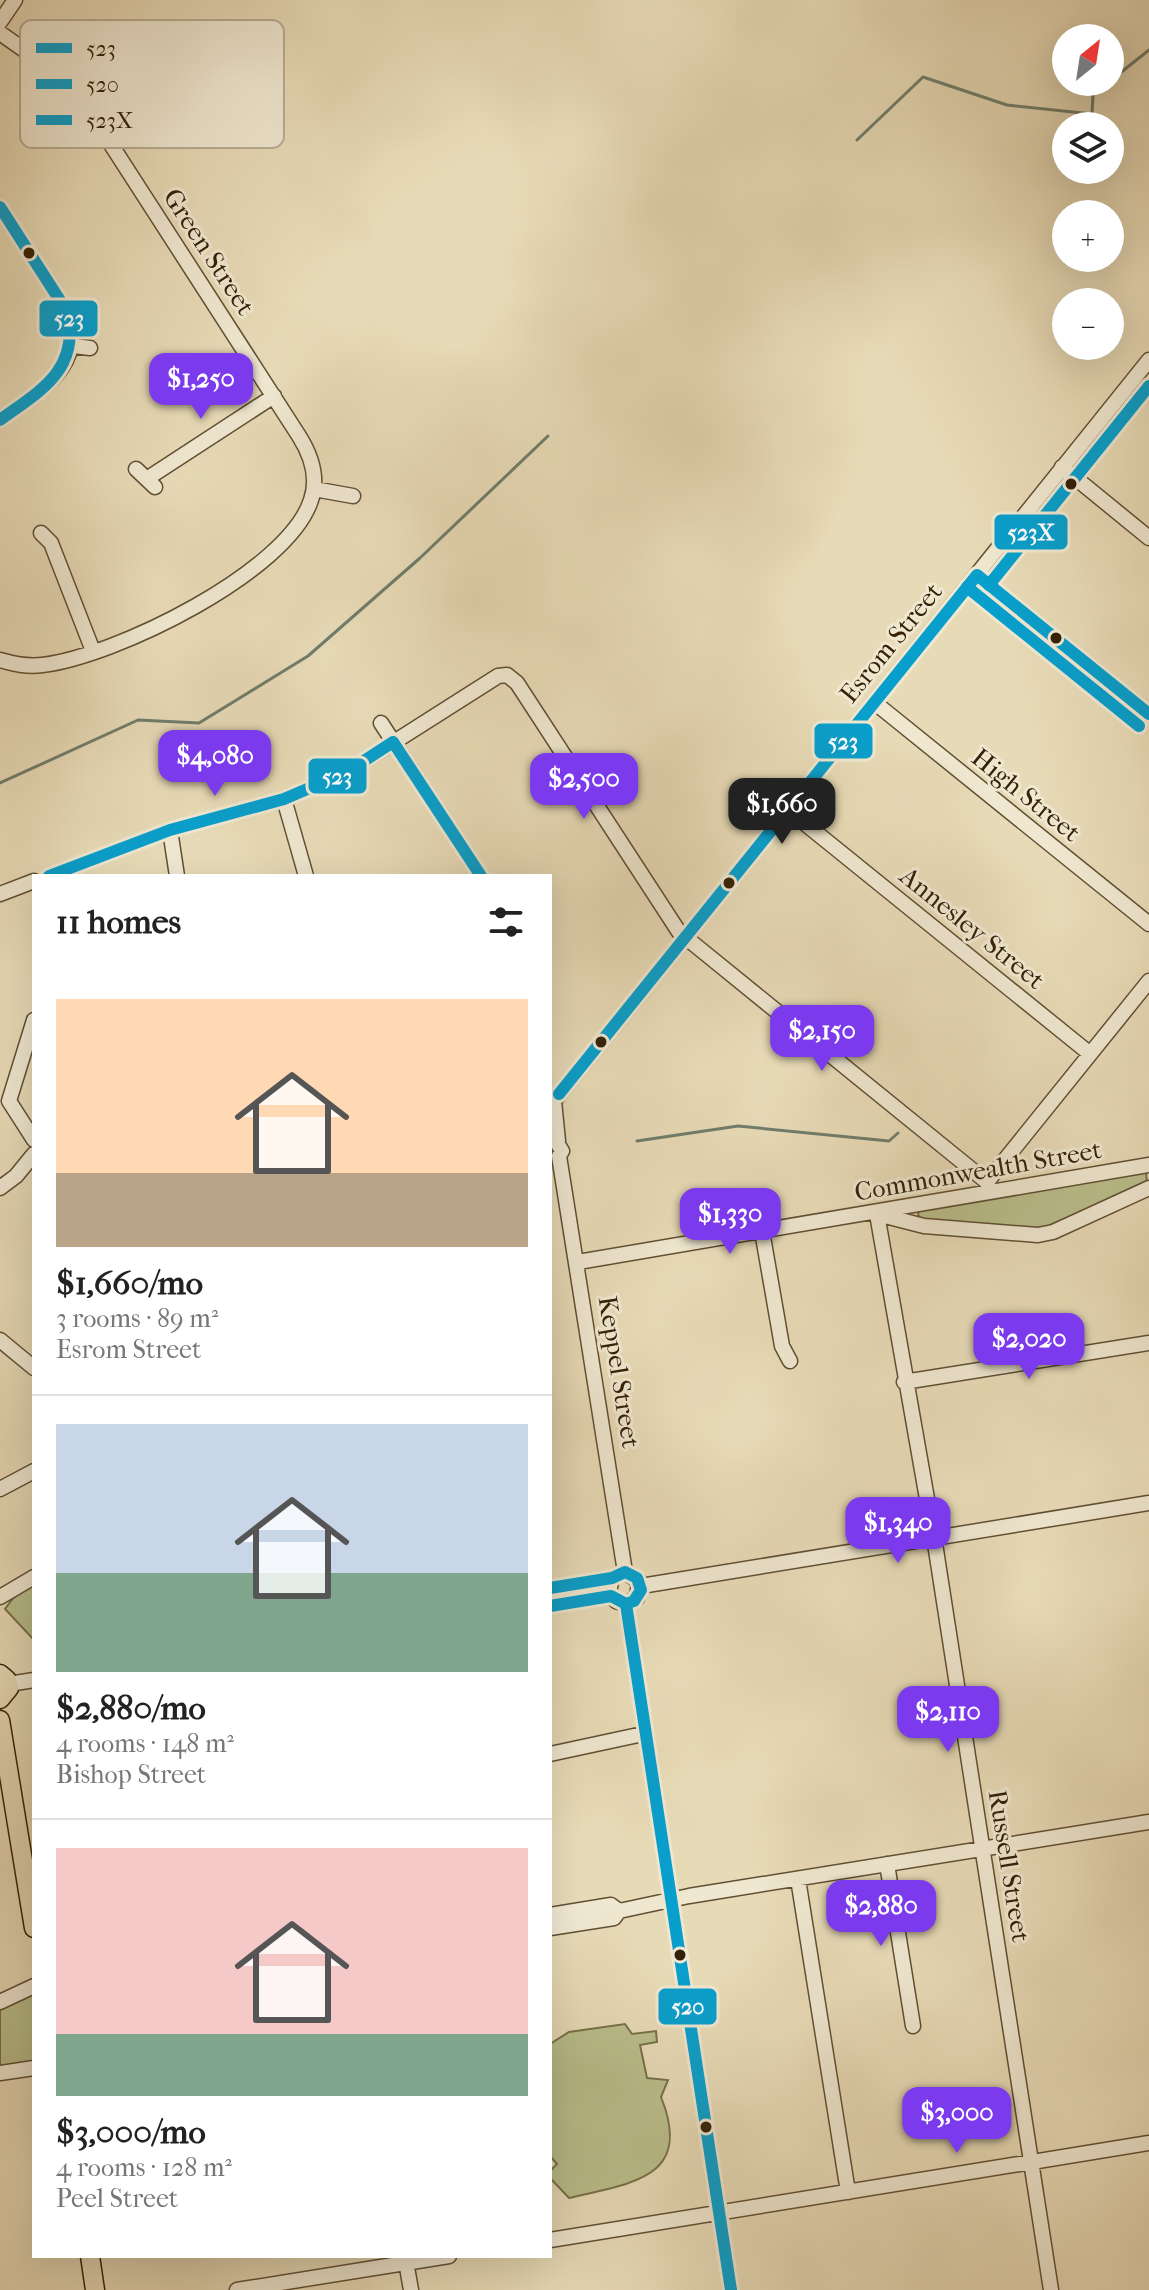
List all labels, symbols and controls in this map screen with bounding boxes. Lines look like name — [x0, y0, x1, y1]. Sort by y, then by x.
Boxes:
legend — [20, 20, 284, 148]
north arrow — [1052, 24, 1124, 96]
map controls — [1052, 24, 1124, 360]
text: 523 — [86, 36, 116, 62]
text: 520 — [86, 72, 119, 98]
text: 523X — [86, 108, 133, 134]
button: layers — [1052, 112, 1124, 184]
street label: Green Street — [157, 183, 262, 322]
button: + — [1052, 200, 1124, 272]
unlabelled marker — [21, 245, 37, 261]
button: − — [1052, 288, 1124, 360]
line badge: 523 — [38, 299, 99, 338]
text: 523 — [54, 306, 84, 332]
pin: $1,250 — [136, 353, 266, 421]
text: $1,250 — [167, 363, 235, 394]
unlabelled marker — [1063, 476, 1079, 492]
line badge: 523X — [993, 513, 1069, 551]
text: 523X — [1008, 520, 1055, 546]
street label: Esrom Street — [833, 576, 949, 709]
unlabelled marker — [1048, 630, 1064, 646]
line badge: 523 — [813, 722, 874, 760]
text: 523 — [828, 729, 858, 755]
pin: $4,080 — [150, 730, 280, 798]
text: $4,080 — [176, 740, 254, 771]
street label: High Street — [965, 742, 1087, 849]
pin: $2,500 — [519, 753, 649, 821]
line badge: 523 — [307, 757, 368, 795]
text: $2,500 — [548, 763, 620, 794]
text: 523 — [322, 764, 352, 790]
pin: $1,660 — [717, 778, 847, 846]
text: $1,660 — [746, 788, 818, 819]
street label: Annesley Street — [893, 860, 1051, 996]
unlabelled marker — [721, 875, 737, 891]
icon: filters — [484, 900, 528, 944]
text: 11 homes — [56, 902, 181, 942]
pin: $2,150 — [757, 1005, 887, 1073]
text: $2,150 — [788, 1015, 856, 1046]
unlabelled marker — [593, 1034, 609, 1050]
icon: home — [220, 1051, 364, 1195]
street label: Commonwealth Street — [852, 1134, 1105, 1208]
pin: $1,330 — [665, 1188, 795, 1256]
text: $1,330 — [698, 1198, 762, 1229]
text: $1,660/mo — [56, 1263, 203, 1303]
street label: Keppel Street — [592, 1294, 646, 1451]
text: 3 rooms · 89 m² — [56, 1303, 218, 1334]
pin: $2,020 — [964, 1313, 1094, 1381]
text: $2,020 — [991, 1323, 1067, 1354]
text: Esrom Street — [56, 1334, 201, 1365]
icon: home — [220, 1476, 364, 1620]
pin: $1,340 — [833, 1497, 963, 1565]
text: $1,340 — [863, 1507, 933, 1538]
pin: $2,110 — [883, 1686, 1013, 1754]
text: $2,880/mo — [56, 1688, 206, 1728]
text: $2,110 — [915, 1696, 981, 1727]
text: 4 rooms · 148 m² — [56, 1728, 234, 1759]
text: Bishop Street — [56, 1759, 206, 1790]
street label: Russell Street — [982, 1788, 1036, 1945]
pin: $2,880 — [816, 1880, 946, 1948]
text: $2,880 — [844, 1890, 918, 1921]
icon: home — [220, 1900, 364, 2044]
unlabelled marker — [672, 1947, 688, 1963]
line badge: 520 — [657, 1987, 718, 2026]
text: 520 — [672, 1994, 704, 2020]
pin: $3,000 — [892, 2087, 1022, 2155]
text: $3,000 — [920, 2097, 994, 2128]
text: $3,000/mo — [56, 2112, 206, 2152]
unlabelled marker — [698, 2119, 714, 2135]
text: 4 rooms · 128 m² — [56, 2152, 232, 2183]
text: Peel Street — [56, 2183, 178, 2214]

